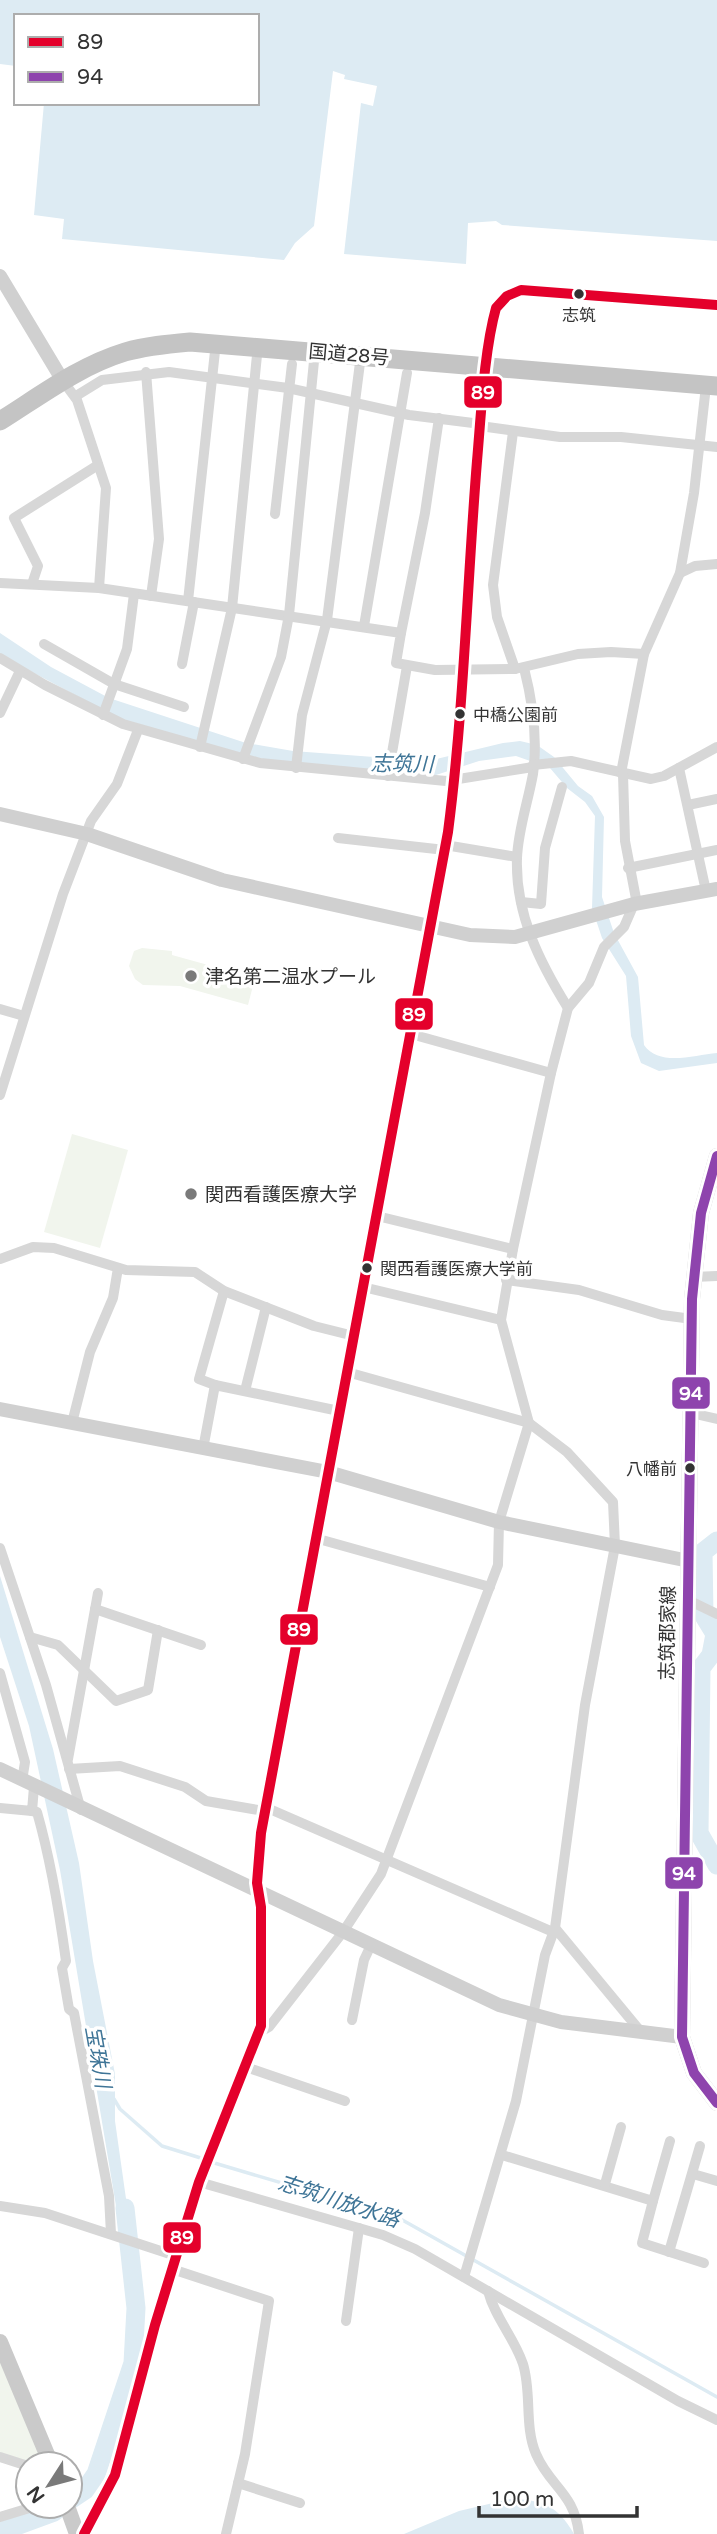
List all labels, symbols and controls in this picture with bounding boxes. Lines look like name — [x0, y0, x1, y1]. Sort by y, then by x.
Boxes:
legend — [14, 14, 259, 105]
text: 89 — [77, 30, 103, 55]
text: 94 — [77, 65, 103, 90]
marker: 志筑 — [572, 287, 586, 301]
place label: 志筑 — [562, 305, 596, 326]
street label: 国道28号 — [308, 341, 390, 369]
line badge: 89 — [463, 375, 503, 409]
text: 89 — [471, 382, 495, 404]
place label: 中橋公園前 — [473, 705, 558, 726]
marker: 中橋公園前 — [453, 707, 467, 721]
water label: 志筑川 — [370, 751, 436, 778]
place label: 津名第二温水プール — [205, 966, 376, 988]
marker: 津名第二温水プール — [183, 968, 199, 984]
line badge: 89 — [394, 997, 434, 1031]
text: 89 — [402, 1004, 426, 1026]
place label: 関西看護医療大学 — [205, 1184, 357, 1206]
marker: 関西看護医療大学 — [183, 1186, 199, 1202]
place label: 関西看護医療大学前 — [380, 1259, 533, 1280]
marker: 関西看護医療大学前 — [360, 1261, 374, 1275]
line badge: 94 — [671, 1376, 711, 1410]
text: 94 — [679, 1383, 703, 1405]
place label: 八幡前 — [626, 1459, 677, 1480]
marker: 八幡前 — [683, 1461, 697, 1475]
street label: 志筑郡家線 — [656, 1585, 680, 1681]
line badge: 89 — [279, 1613, 319, 1646]
text: 89 — [287, 1619, 311, 1641]
line badge: 94 — [664, 1856, 704, 1890]
text: 94 — [672, 1863, 696, 1885]
water label: 宝珠川 — [80, 2024, 116, 2092]
water label: 志筑川放水路 — [275, 2170, 405, 2233]
line badge: 89 — [162, 2221, 202, 2254]
text: 89 — [170, 2227, 194, 2249]
north arrow — [14, 2450, 84, 2520]
scale bar — [479, 2474, 636, 2518]
text: N — [23, 2482, 49, 2507]
text: 100 m — [490, 2487, 554, 2512]

